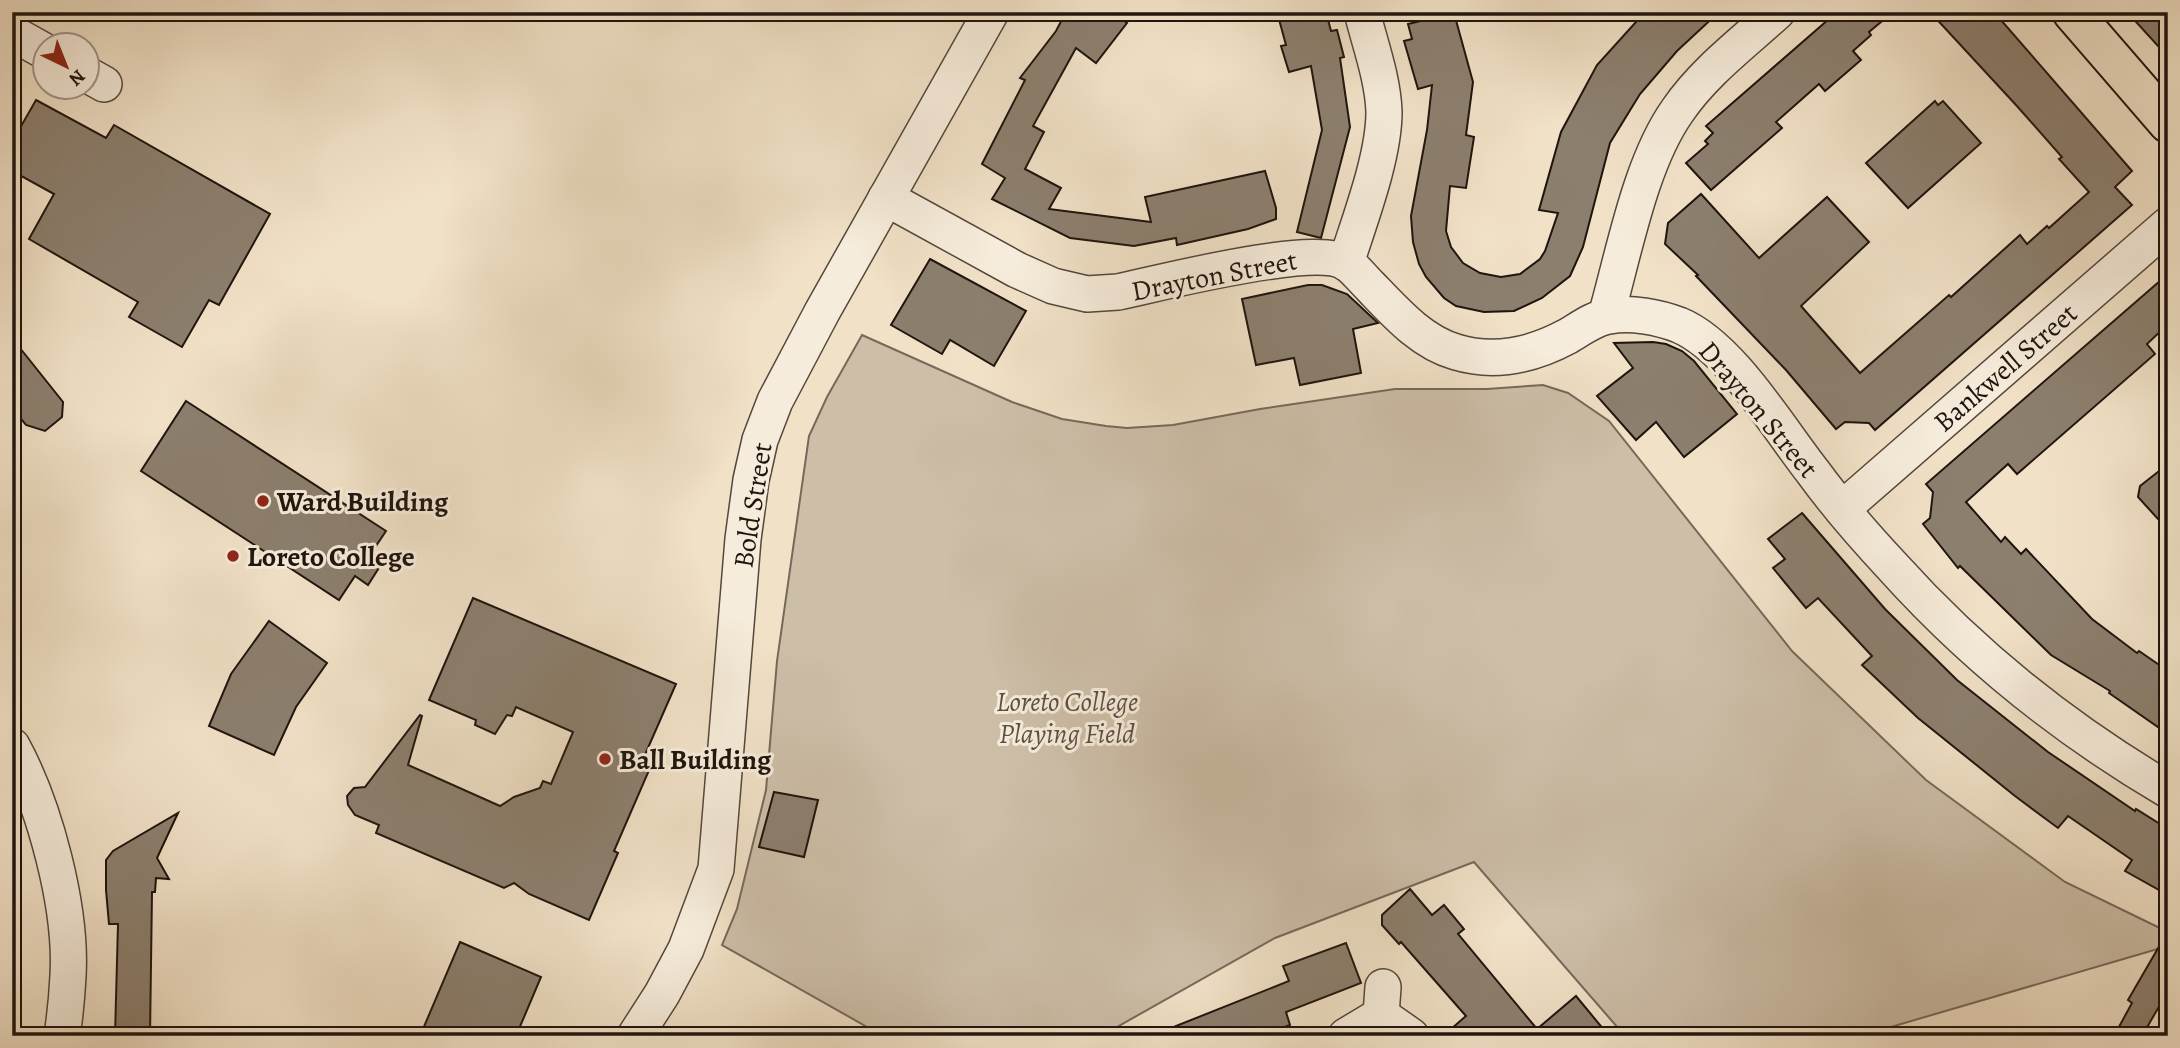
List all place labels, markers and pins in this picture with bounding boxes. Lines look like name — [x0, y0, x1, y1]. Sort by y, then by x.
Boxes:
place label: Ward Building — [276, 483, 449, 521]
marker: Ward Building — [255, 493, 271, 509]
place label: Loreto College — [247, 538, 415, 576]
marker: Loreto College — [225, 548, 241, 564]
place label: Ball Building — [619, 741, 772, 779]
marker: Ball Building — [597, 751, 613, 767]

